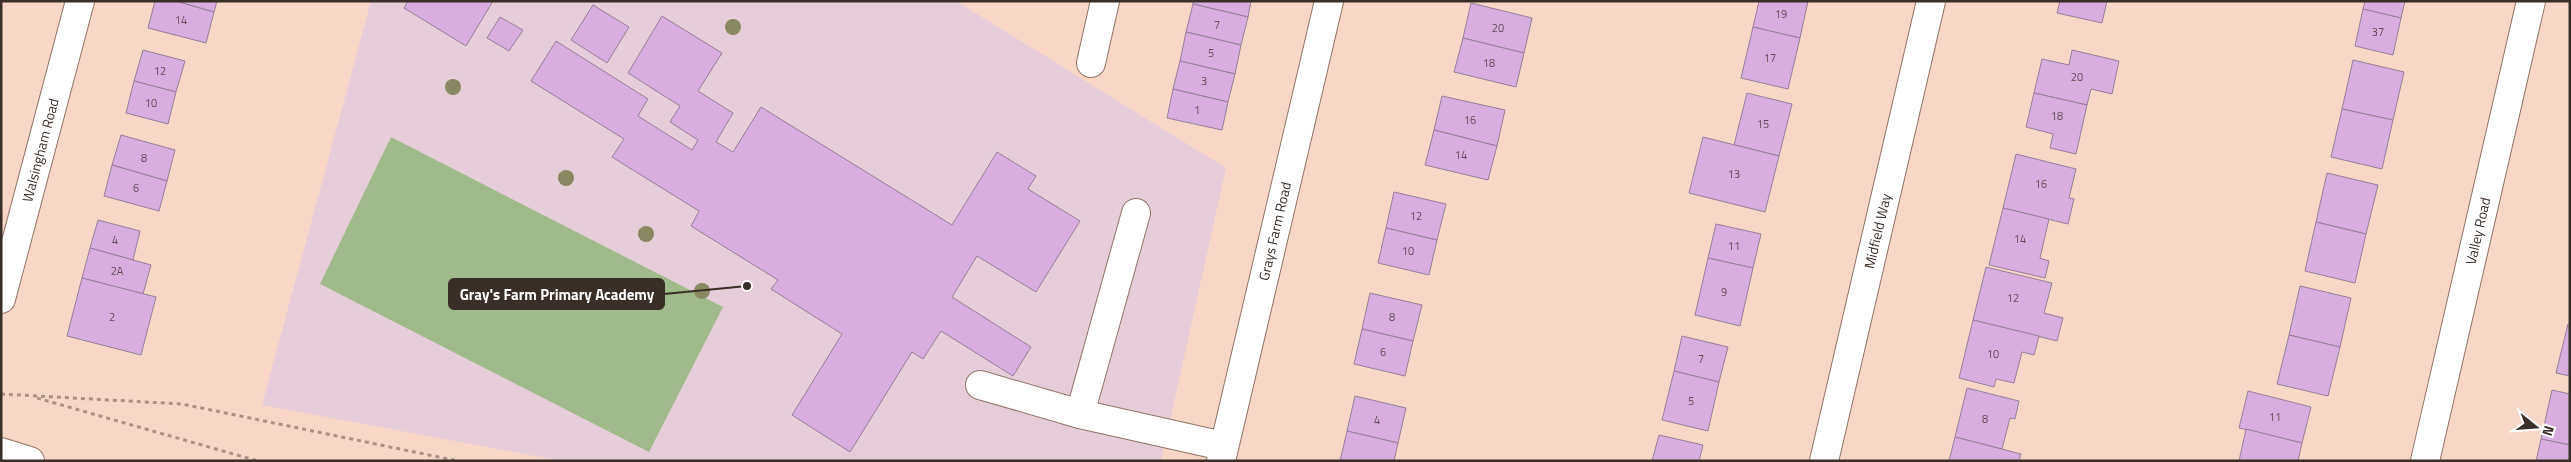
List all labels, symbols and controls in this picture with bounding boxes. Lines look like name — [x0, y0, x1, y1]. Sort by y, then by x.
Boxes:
house number: 19 — [1775, 6, 1787, 22]
house number: 14 — [175, 12, 187, 28]
house number: 7 — [1214, 17, 1220, 33]
house number: 20 — [1492, 20, 1504, 36]
house number: 37 — [2372, 24, 2384, 40]
house number: 5 — [1208, 45, 1214, 61]
house number: 17 — [1764, 50, 1776, 66]
house number: 18 — [1483, 55, 1495, 71]
house number: 12 — [154, 63, 166, 79]
house number: 20 — [2071, 69, 2083, 85]
house number: 3 — [1201, 73, 1207, 89]
house number: 10 — [145, 95, 157, 111]
street label: Walsingham Road — [16, 96, 64, 204]
house number: 1 — [1194, 102, 1200, 118]
house number: 18 — [2051, 108, 2063, 124]
house number: 16 — [1464, 112, 1476, 128]
house number: 15 — [1757, 116, 1769, 132]
house number: 14 — [1455, 147, 1467, 163]
house number: 8 — [141, 150, 147, 166]
house number: 13 — [1728, 166, 1740, 182]
house number: 16 — [2035, 176, 2047, 192]
house number: 6 — [133, 180, 139, 196]
street label: Grays Farm Road — [1253, 180, 1296, 283]
street label: Midfield Way — [1858, 191, 1896, 271]
street label: Valley Road — [2460, 195, 2495, 267]
house number: 12 — [1410, 208, 1422, 224]
house number: 14 — [2014, 231, 2026, 247]
house number: 4 — [112, 232, 118, 248]
house number: 11 — [1728, 238, 1740, 254]
house number: 10 — [1402, 243, 1414, 259]
house number: 2A — [111, 263, 124, 279]
callout: Gray's Farm Primary Academy — [449, 279, 664, 309]
text: Gray's Farm Primary Academy — [460, 283, 655, 306]
house number: 9 — [1721, 284, 1727, 300]
house number: 12 — [2007, 290, 2019, 306]
house number: 2 — [109, 309, 115, 325]
house number: 8 — [1389, 309, 1395, 325]
house number: 6 — [1380, 344, 1386, 360]
house number: 10 — [1987, 346, 1999, 362]
house number: 7 — [1698, 351, 1704, 367]
house number: 5 — [1688, 393, 1694, 409]
north arrow — [2511, 402, 2561, 452]
house number: 11 — [2269, 409, 2281, 425]
house number: 8 — [1982, 411, 1988, 427]
house number: 4 — [1374, 412, 1380, 428]
text: N — [2537, 423, 2560, 439]

